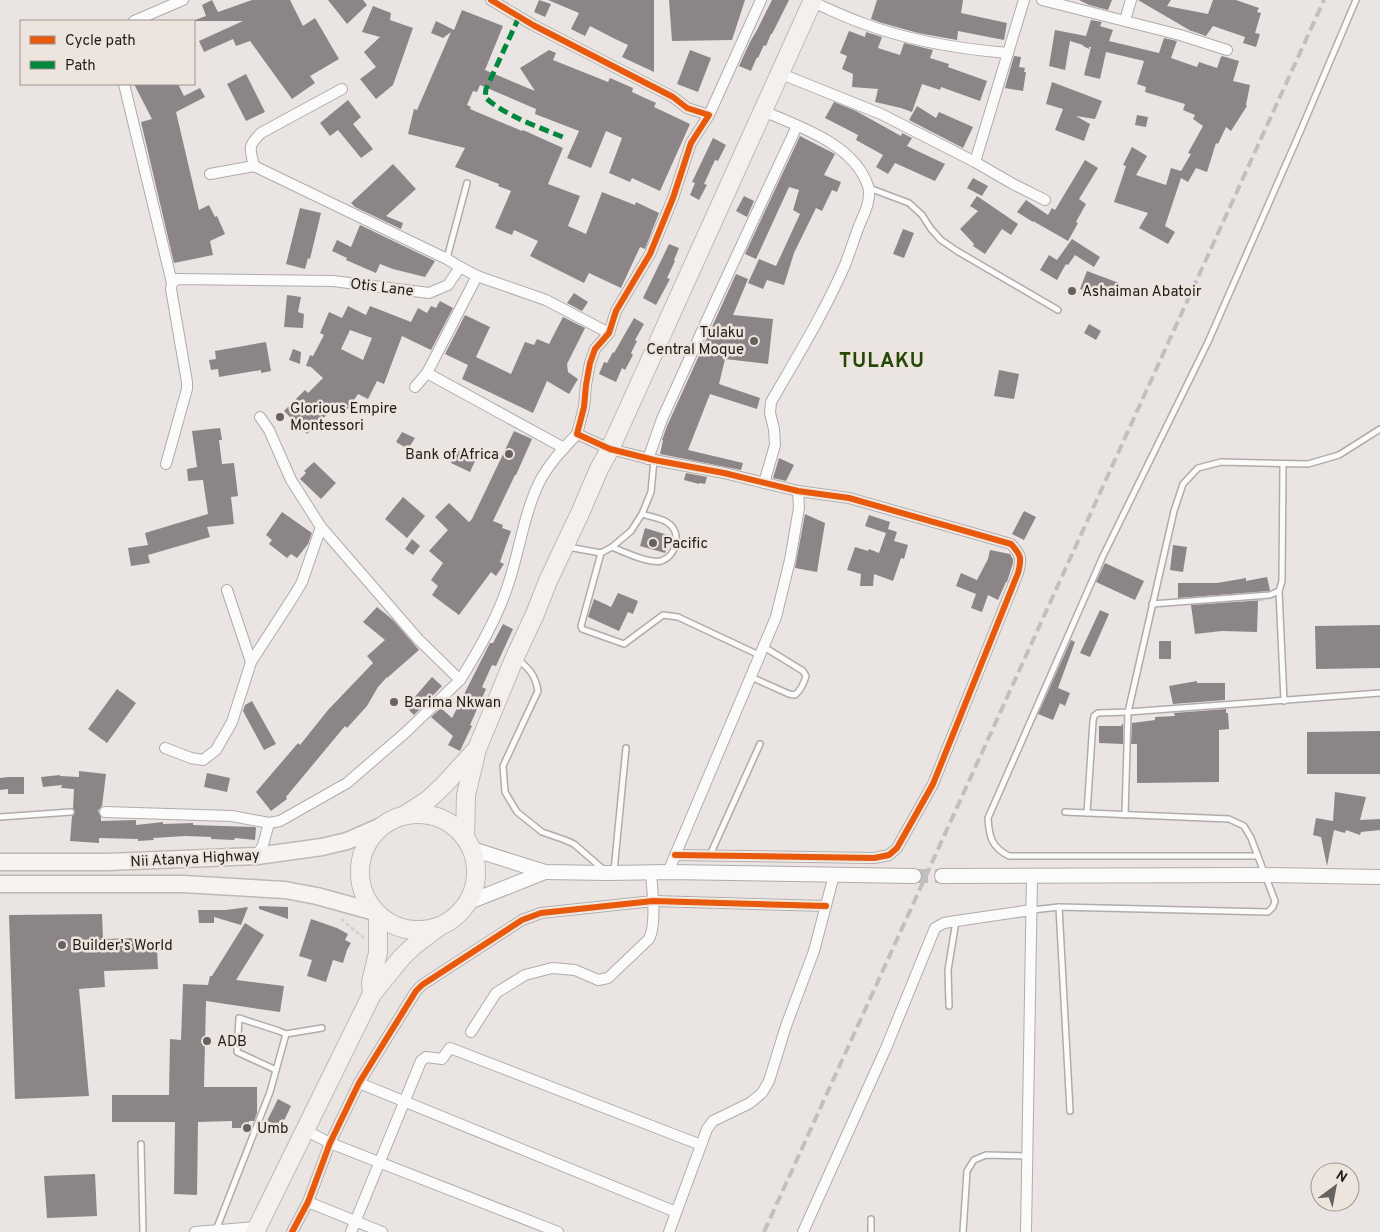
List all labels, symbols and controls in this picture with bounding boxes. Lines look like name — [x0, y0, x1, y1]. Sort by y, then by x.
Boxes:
legend — [20, 20, 195, 85]
text: Cycle path — [65, 32, 136, 51]
text: Path — [65, 57, 96, 76]
street label: Otis Lane — [349, 275, 415, 302]
place label: Ashaiman Abatoir — [1082, 283, 1202, 302]
marker: Ashaiman Abatoir — [1066, 285, 1078, 297]
place label: Tulaku Central Moque — [646, 324, 744, 360]
marker: Tulaku Central Moque — [748, 335, 760, 347]
district label: TULAKU — [839, 349, 925, 375]
place label: Glorious Empire Montessori — [290, 400, 397, 436]
marker: Glorious Empire Montessori — [274, 411, 286, 423]
place label: Bank of Africa — [405, 446, 499, 465]
marker: Bank of Africa — [503, 448, 515, 460]
place label: Pacific — [663, 535, 708, 554]
marker: Pacific — [647, 537, 659, 549]
place label: Barima Nkwan — [404, 694, 501, 713]
marker: Barima Nkwan — [388, 696, 400, 708]
street label: Nii Atanya Highway — [130, 847, 260, 872]
place label: Builder's World — [72, 937, 173, 956]
marker: Builder's World — [56, 939, 68, 951]
place label: ADB — [217, 1033, 247, 1052]
marker: ADB — [201, 1035, 213, 1047]
place label: Umb — [257, 1120, 288, 1139]
marker: Umb — [241, 1122, 253, 1134]
north arrow — [1310, 1162, 1360, 1212]
text: N — [1332, 1167, 1350, 1187]

